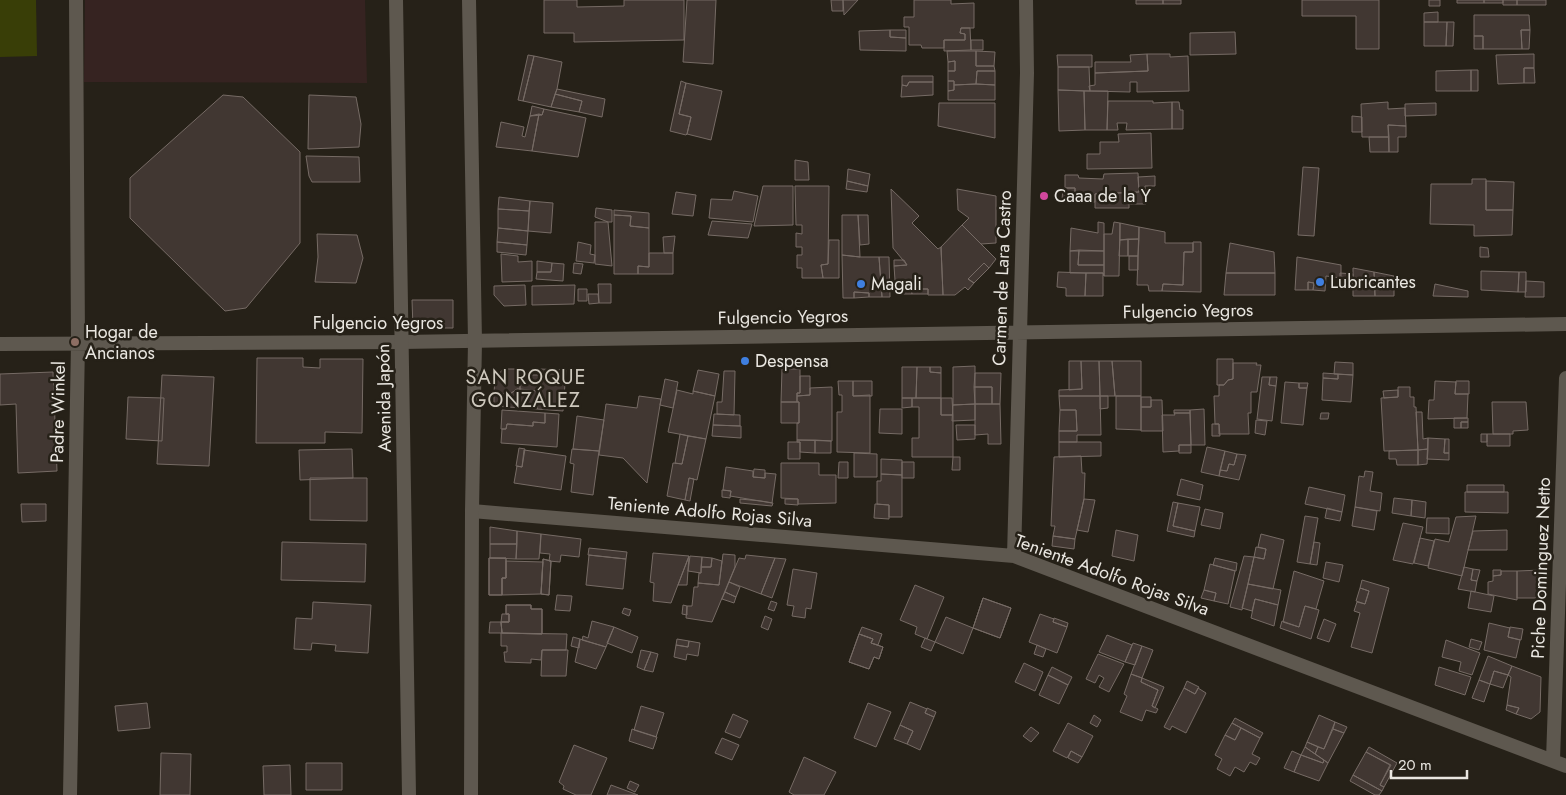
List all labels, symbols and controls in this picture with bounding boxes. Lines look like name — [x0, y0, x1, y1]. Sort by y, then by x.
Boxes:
place label: Caaa de la Y — [1054, 183, 1152, 209]
street label: Carmen de Lara Castro — [986, 190, 1018, 366]
marker: Caaa de la Y — [1038, 190, 1050, 202]
place label: Lubricantes — [1330, 269, 1416, 295]
place label: Magali — [871, 271, 922, 297]
marker: Lubricantes — [1314, 276, 1326, 288]
marker: Magali — [855, 278, 867, 290]
street label: Fulgencio Yegros — [1123, 297, 1253, 325]
street label: Fulgencio Yegros — [718, 303, 848, 331]
street label: Fulgencio Yegros — [313, 310, 443, 336]
place label: Hogar de Ancianos — [85, 319, 158, 366]
marker: Hogar de Ancianos — [69, 336, 81, 348]
street label: Avenida Japón — [370, 343, 398, 453]
place label: Despensa — [755, 348, 829, 374]
marker: Despensa — [739, 355, 751, 367]
street label: Padre Winkel — [44, 361, 72, 463]
district label: SAN ROQUE GONZÁLEZ — [466, 363, 586, 415]
street label: Piche Dominguez Netto — [1525, 477, 1557, 659]
street label: Teniente Adolfo Rojas Silva — [607, 490, 813, 534]
street label: Teniente Adolfo Rojas Silva — [1011, 528, 1213, 622]
scale bar — [1391, 748, 1467, 780]
text: 20 m — [1398, 754, 1432, 776]

